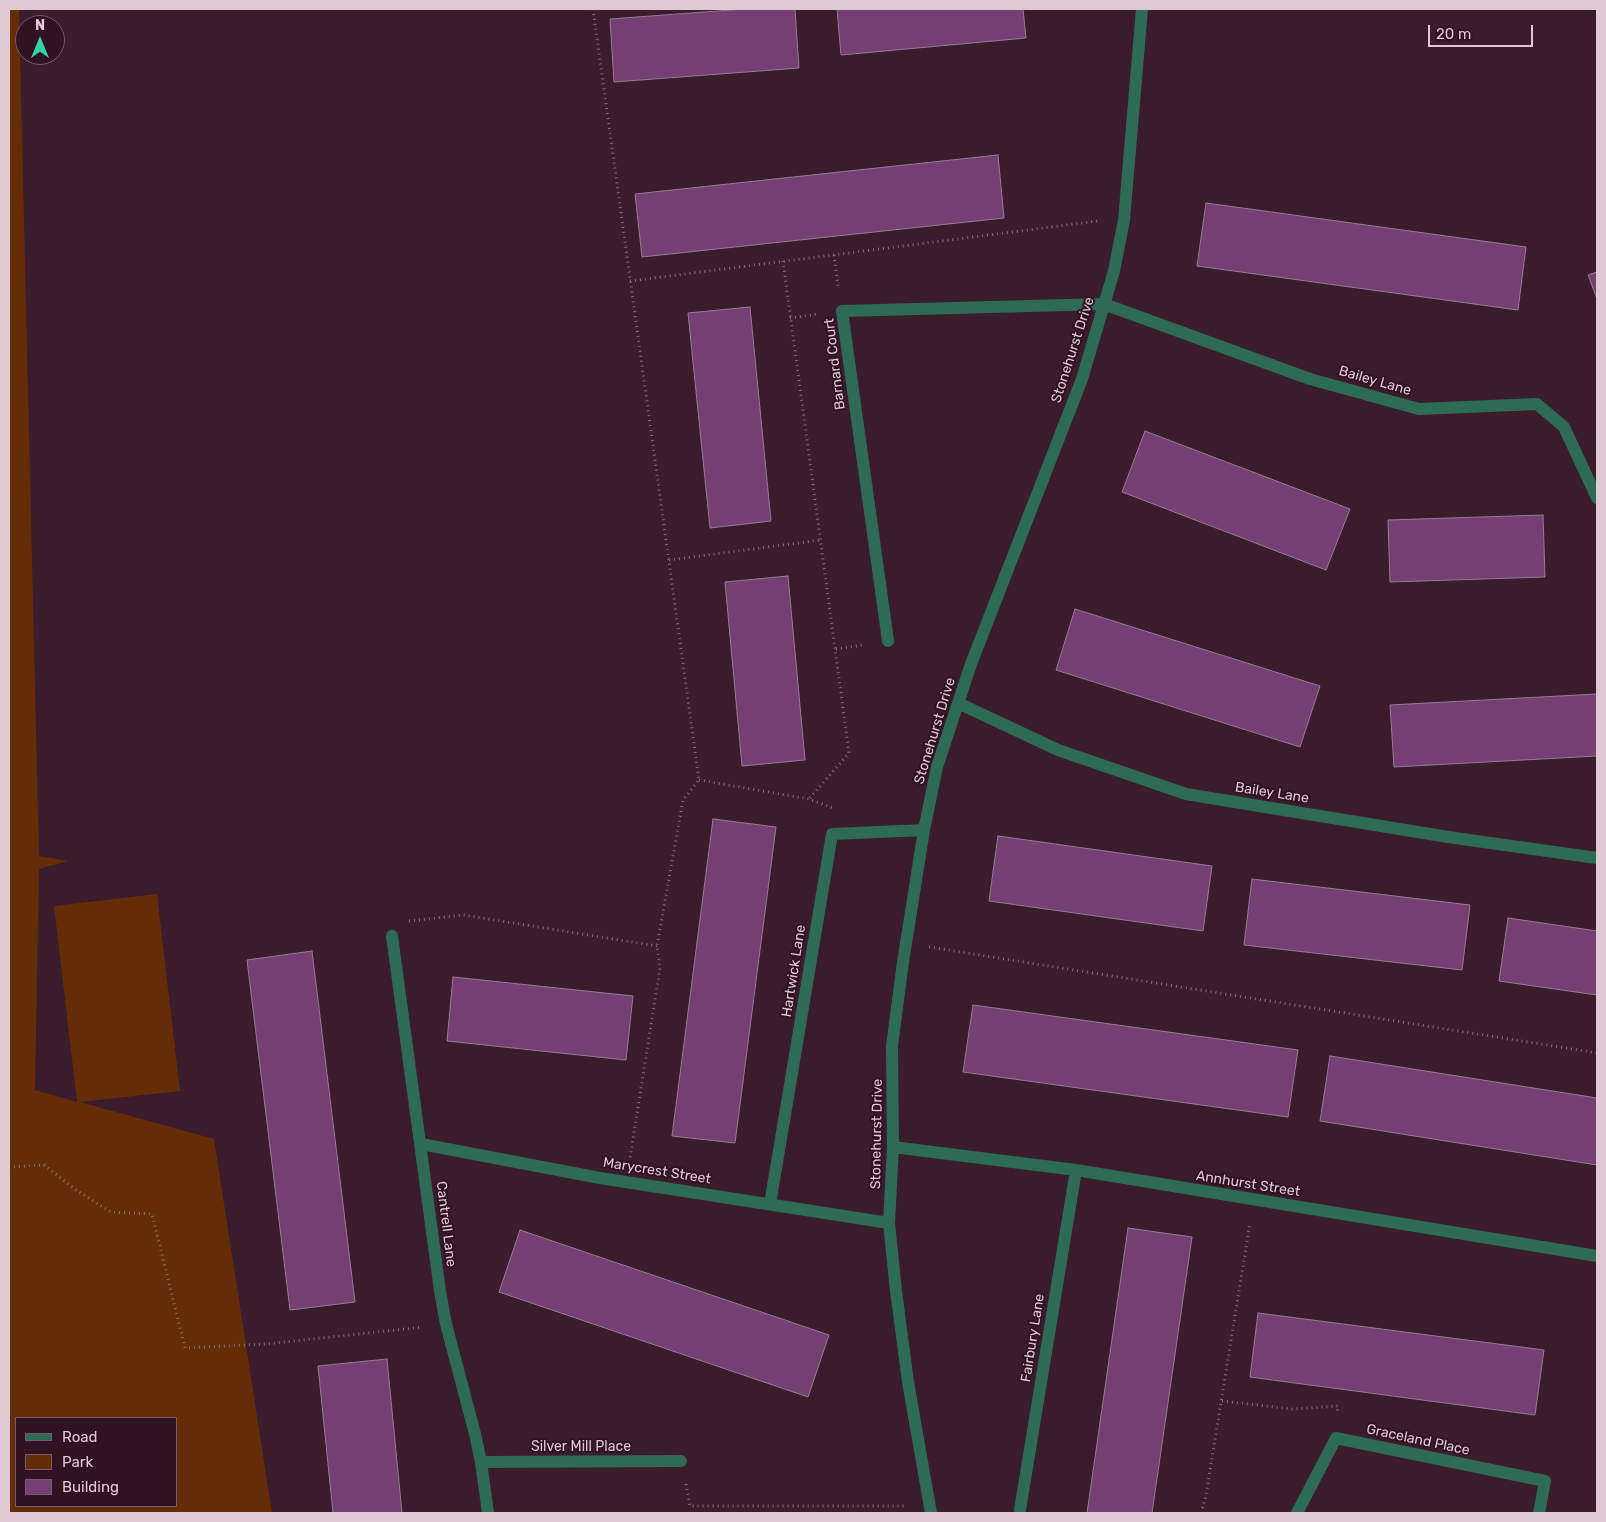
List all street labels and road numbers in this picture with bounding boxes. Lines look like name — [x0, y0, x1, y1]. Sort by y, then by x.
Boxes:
street label: Stonehurst Drive — [1048, 295, 1098, 405]
street label: Barnard Court — [821, 317, 849, 411]
street label: Bailey Lane — [1337, 363, 1413, 399]
street label: Stonehurst Drive — [911, 676, 959, 786]
street label: Bailey Lane — [1234, 779, 1310, 807]
street label: Hartwick Lane — [778, 924, 810, 1018]
street label: Stonehurst Drive — [868, 1079, 886, 1189]
street label: Marycrest Street — [602, 1154, 712, 1188]
street label: Annhurst Street — [1195, 1167, 1301, 1201]
street label: Cantrell Lane — [432, 1180, 460, 1268]
street label: Fairbury Lane — [1018, 1293, 1048, 1383]
street label: Graceland Place — [1365, 1421, 1471, 1459]
street label: Silver Mill Place — [531, 1439, 631, 1455]

